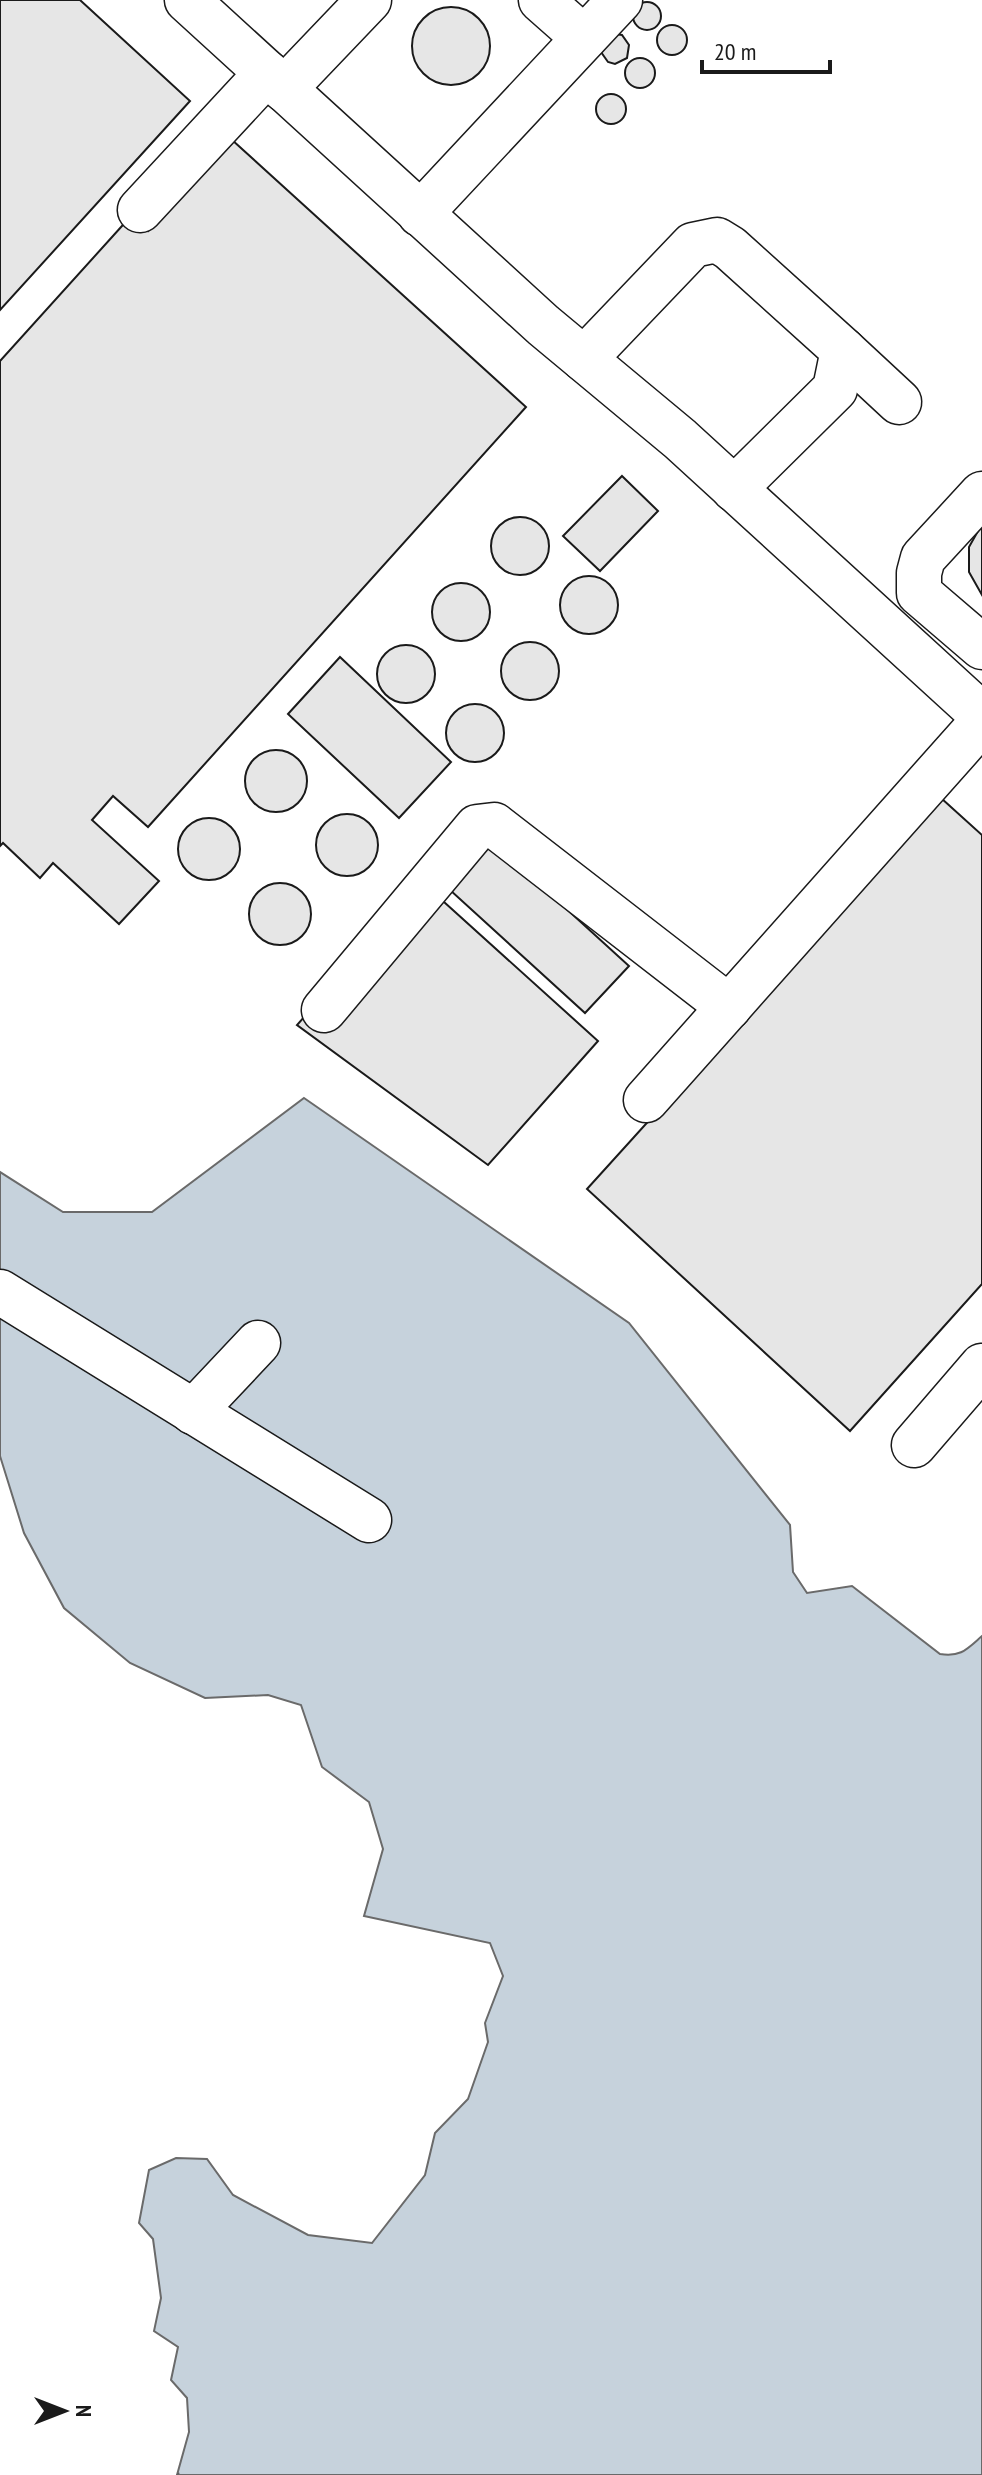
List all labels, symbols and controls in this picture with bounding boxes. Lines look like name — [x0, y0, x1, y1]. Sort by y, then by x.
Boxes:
scale bar — [702, 24, 830, 74]
text: 20 m — [714, 36, 756, 67]
north arrow — [24, 2371, 104, 2451]
text: N — [70, 2405, 98, 2417]

